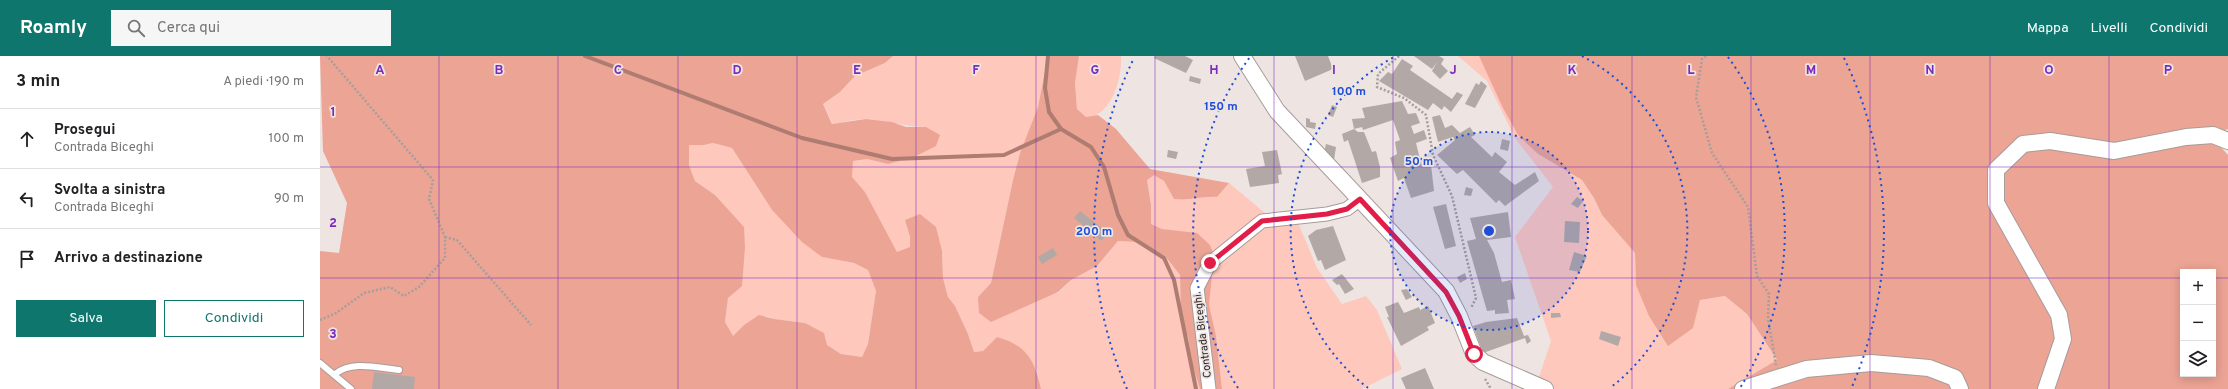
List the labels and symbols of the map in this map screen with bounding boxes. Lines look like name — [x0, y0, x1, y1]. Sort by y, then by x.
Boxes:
text: A — [375, 63, 385, 79]
text: B — [495, 63, 504, 79]
text: C — [614, 63, 622, 79]
text: D — [732, 63, 742, 79]
text: E — [853, 63, 861, 79]
text: F — [972, 63, 980, 79]
text: G — [1091, 63, 1100, 79]
text: H — [1209, 63, 1219, 79]
text: I — [1332, 63, 1336, 79]
text: J — [1449, 63, 1457, 79]
text: K — [1567, 63, 1577, 79]
text: L — [1687, 63, 1695, 79]
text: M — [1806, 63, 1816, 79]
text: N — [1925, 63, 1935, 79]
text: O — [2044, 63, 2054, 79]
text: P — [2164, 63, 2173, 79]
text: 100 m — [1332, 84, 1366, 100]
text: 150 m — [1204, 99, 1238, 115]
text: 1 — [330, 105, 336, 121]
text: 50 m — [1405, 154, 1433, 170]
text: 2 — [329, 216, 337, 232]
text: 200 m — [1076, 224, 1112, 240]
centre of rings — [1482, 224, 1496, 238]
route end — [1201, 254, 1219, 272]
street label: Contrada Biceghi — [1191, 293, 1215, 379]
text: 3 — [329, 327, 337, 343]
route start — [1465, 345, 1483, 363]

